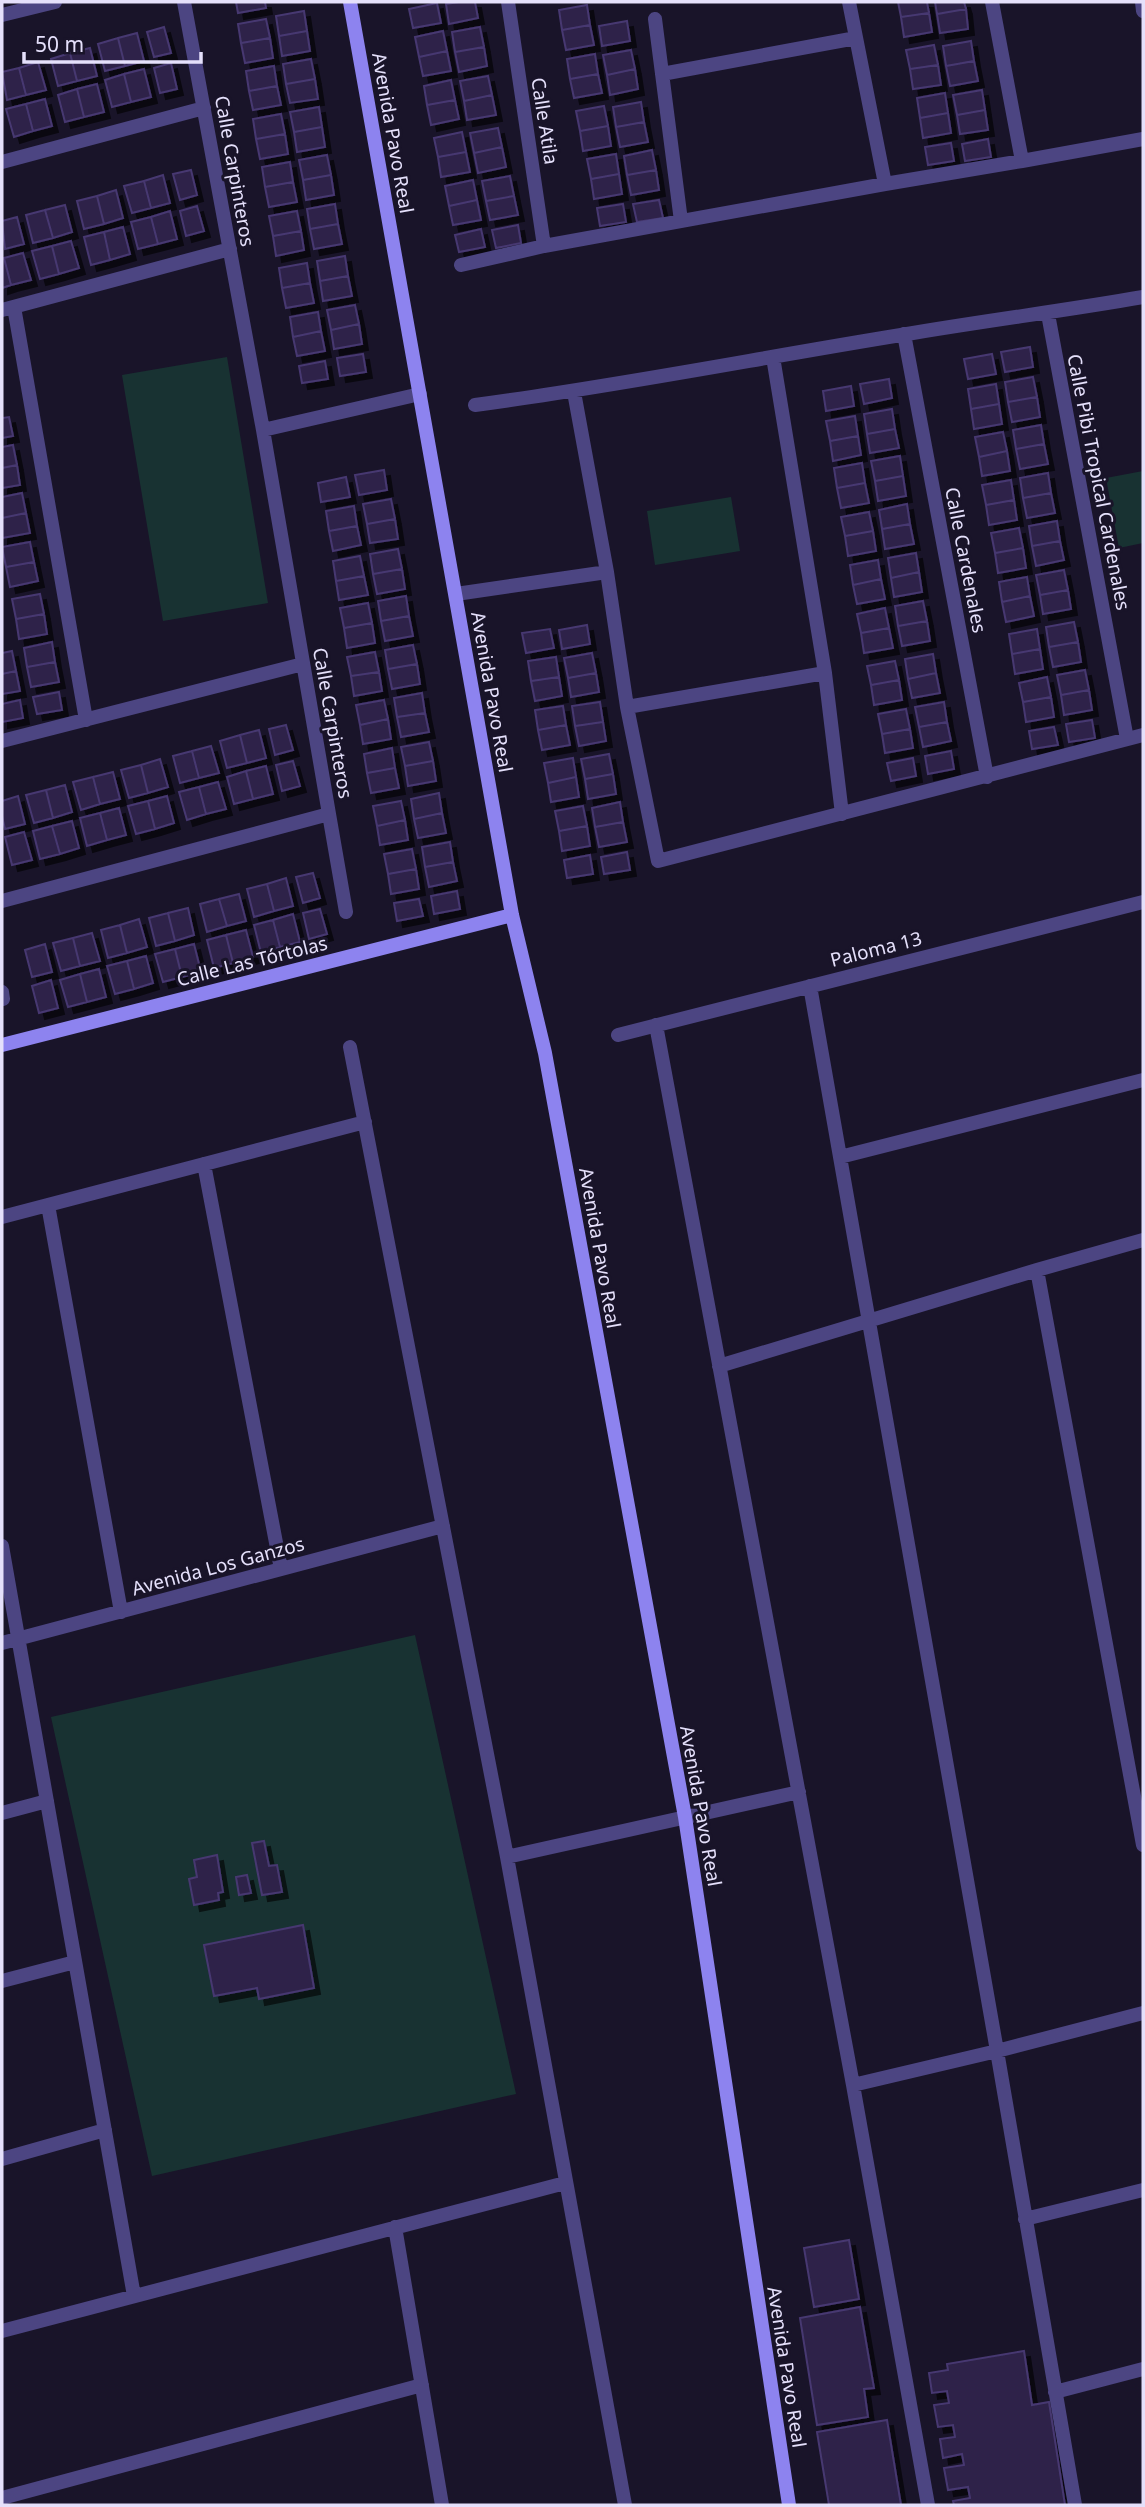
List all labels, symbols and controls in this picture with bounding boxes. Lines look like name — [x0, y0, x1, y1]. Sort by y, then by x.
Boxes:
scale bar — [24, 21, 201, 65]
text: 50 m — [35, 30, 84, 58]
street label: Avenida Pavo Real — [366, 51, 420, 215]
street label: Calle Atila — [525, 76, 565, 166]
street label: Calle Carpinteros — [209, 94, 261, 248]
street label: Calle Pibi Tropical Cardenales — [1061, 352, 1137, 612]
street label: Calle Cardenales — [939, 485, 993, 635]
street label: Avenida Pavo Real — [465, 610, 519, 774]
street label: Calle Carpinteros — [307, 646, 359, 800]
street label: Paloma 13 — [827, 925, 925, 973]
street label: Calle Las Tórtolas — [174, 930, 330, 992]
street label: Avenida Pavo Real — [573, 1166, 627, 1330]
street label: Avenida Los Ganzos — [129, 1530, 307, 1602]
street label: Avenida Pavo Real — [674, 1724, 728, 1888]
street label: Avenida Pavo Real — [761, 2285, 813, 2449]

